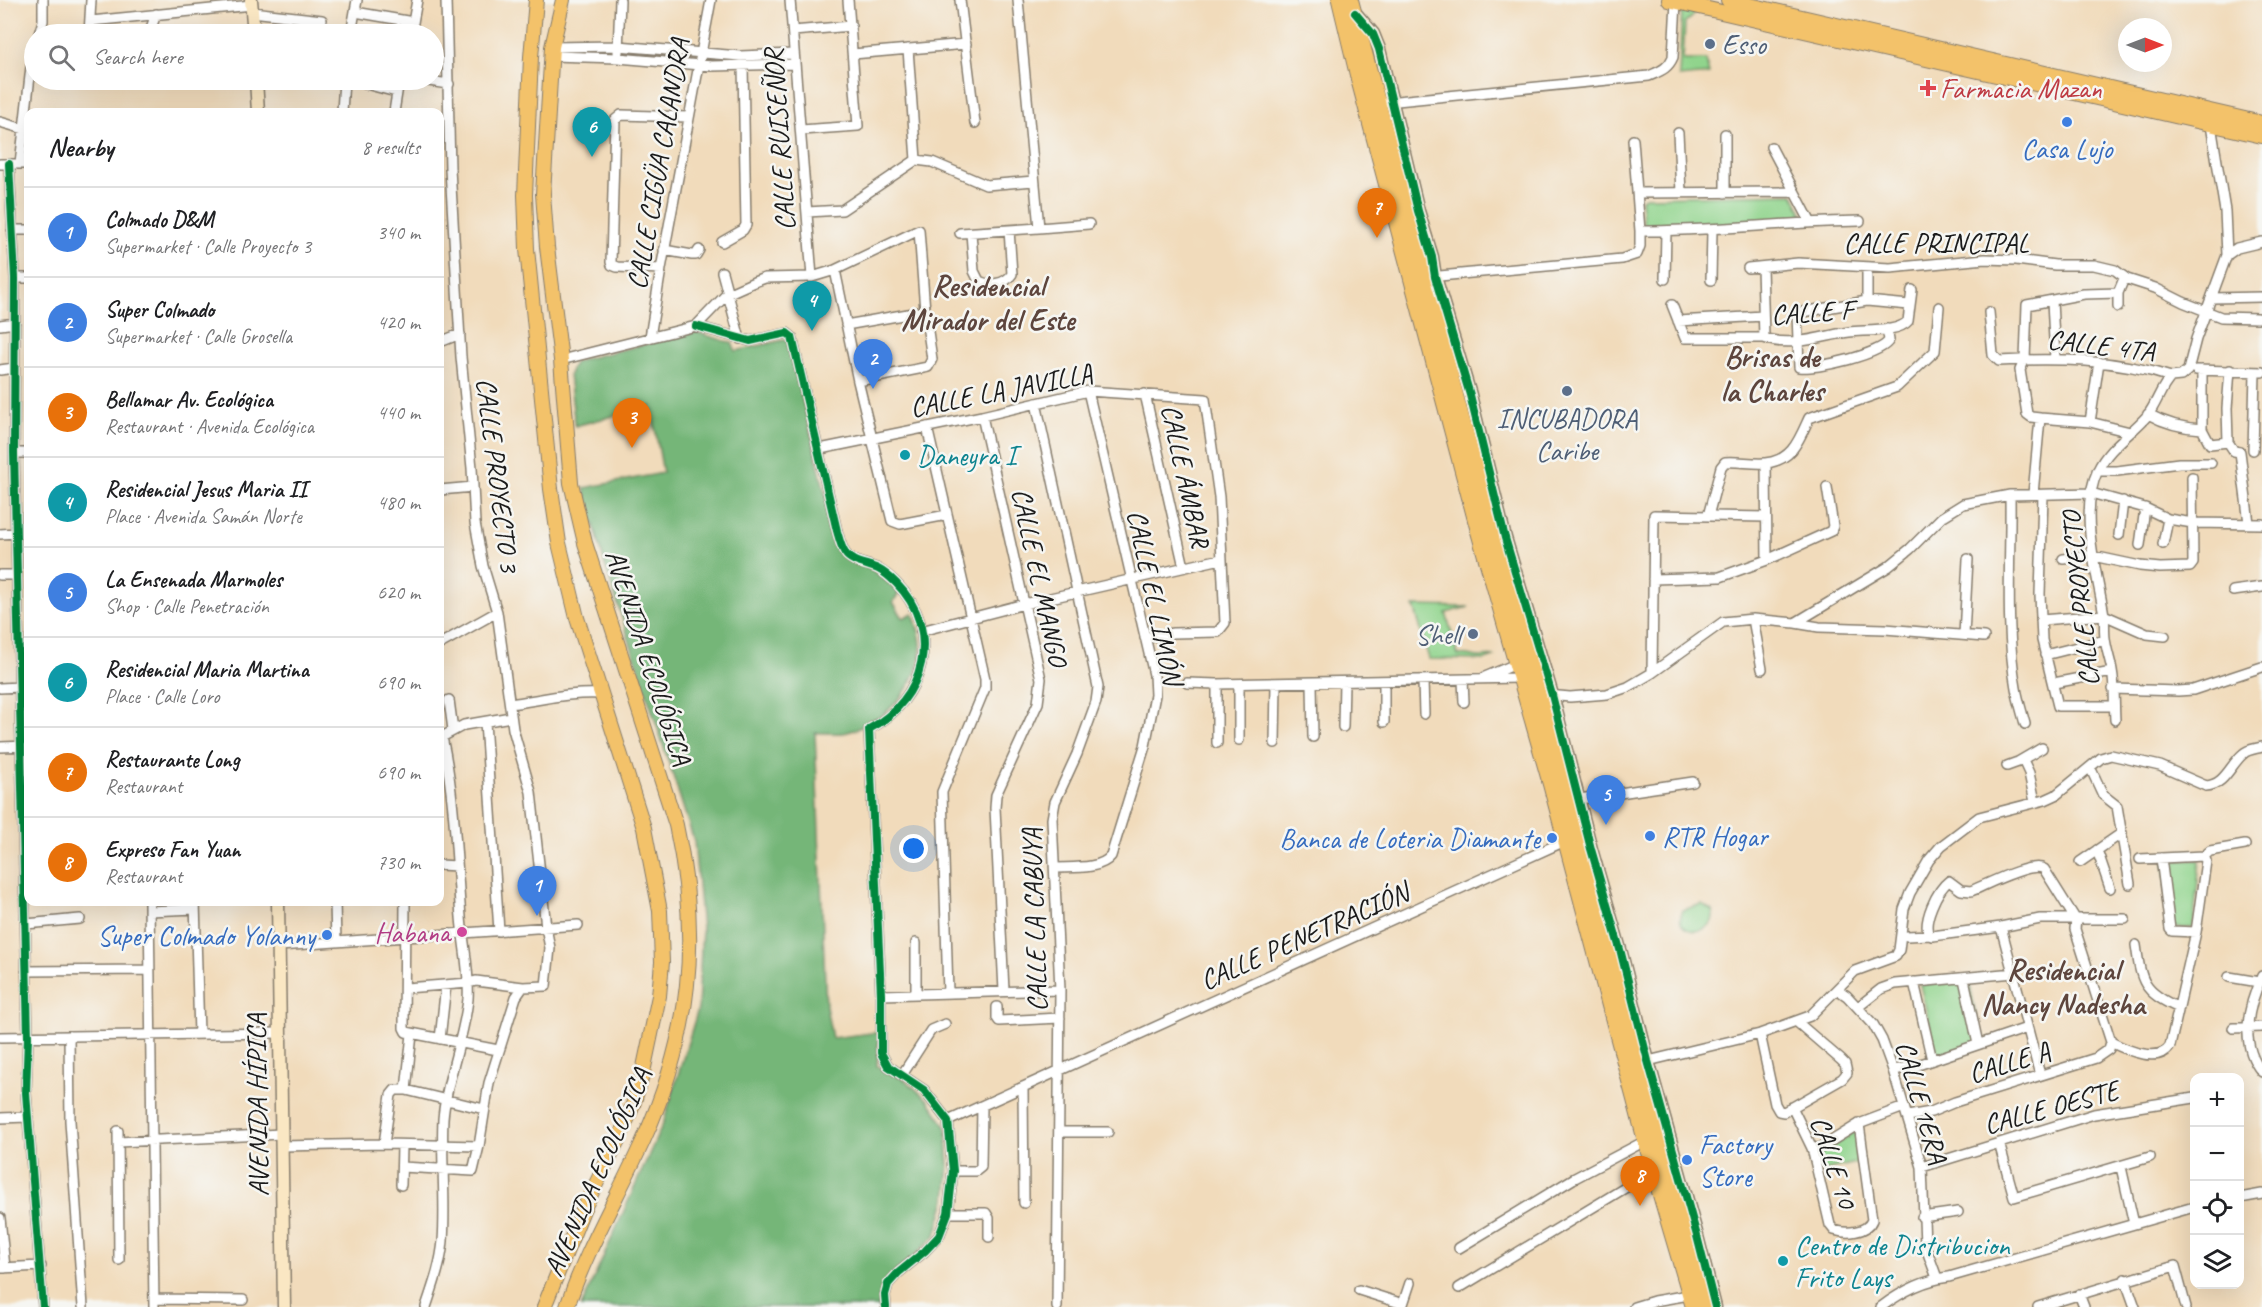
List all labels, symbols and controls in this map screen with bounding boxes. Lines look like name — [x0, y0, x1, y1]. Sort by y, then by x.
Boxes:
north arrow — [2118, 18, 2172, 72]
search box — [24, 24, 444, 90]
place label: Esso — [1722, 27, 1768, 62]
street label: CALLE CIGÜA CALANDRA — [619, 34, 698, 292]
marker: Esso — [1703, 37, 1717, 51]
icon: search — [45, 41, 78, 74]
text: Search here — [93, 43, 183, 71]
street label: CALLE RUISEÑOR — [755, 45, 803, 232]
place label: Farmacia Mazan — [1940, 71, 2102, 106]
marker: Farmacia Mazan — [1921, 81, 1935, 95]
pin: 6 — [572, 108, 612, 157]
marker: Casa Lujo — [2060, 115, 2074, 129]
text: Nearby — [48, 131, 113, 164]
place label: Casa Lujo — [2022, 131, 2115, 166]
text: 8 results — [361, 135, 420, 160]
pin: 7 — [1358, 188, 1396, 238]
text: Colmado D&M — [105, 206, 213, 234]
text: 1 — [63, 220, 72, 245]
text: 340 m — [377, 220, 420, 245]
street label: CALLE PRINCIPAL — [1843, 225, 2030, 260]
text: Supermarket · Calle Proyecto 3 — [105, 234, 311, 259]
district label: Residencial Mirador del Este — [901, 267, 1077, 339]
pin: 4 — [792, 282, 832, 331]
street label: CALLE F — [1770, 291, 1860, 332]
text: Super Colmado — [105, 296, 214, 324]
text: 2 — [63, 310, 72, 335]
text: 420 m — [377, 310, 420, 335]
street label: CALLE 4TA — [2046, 321, 2158, 369]
text: Supermarket · Calle Grosella — [105, 324, 292, 349]
district label: Brisas de la Charles — [1720, 338, 1827, 410]
pin: 2 — [854, 340, 892, 389]
street label: CALLE LA JAVILLA — [907, 355, 1096, 425]
street label: CALLE PROYECTO 3 — [469, 376, 528, 576]
marker: INCUBADORA Caribe — [1560, 384, 1574, 398]
text: Bellamar Av. Ecológica — [105, 386, 273, 414]
pin: 3 — [612, 398, 652, 448]
text: 3 — [63, 400, 72, 425]
text: 440 m — [377, 400, 420, 425]
street label: CALLE ÁMBAR — [1154, 401, 1219, 553]
place label: INCUBADORA Caribe — [1497, 401, 1638, 468]
text: Restaurant · Avenida Ecológica — [105, 414, 314, 439]
place label: Daneyra I — [917, 438, 1022, 473]
marker: Daneyra I — [898, 448, 912, 462]
text: Residencial Jesus Maria II — [105, 476, 307, 504]
street label: CALLE EL MANGO — [1004, 485, 1077, 672]
text: 4 — [63, 490, 72, 515]
text: 480 m — [377, 490, 420, 515]
text: Place · Avenida Samán Norte — [105, 504, 302, 529]
street label: CALLE EL LIMÓN — [1119, 507, 1191, 691]
street label: CALLE PROYECTO — [2053, 507, 2107, 688]
street label: AVENIDA ECOLÓGICA — [598, 545, 701, 770]
text: La Ensenada Marmoles — [105, 566, 282, 594]
text: 5 — [63, 580, 72, 605]
text: 620 m — [377, 580, 420, 605]
text: Shop · Calle Penetración — [105, 594, 269, 619]
place label: Shell — [1415, 617, 1466, 652]
marker: Shell — [1466, 627, 1480, 641]
text: Residencial Maria Martina — [105, 656, 309, 684]
text: 6 — [63, 670, 72, 695]
text: 690 m — [377, 670, 420, 695]
text: Place · Calle Loro — [105, 684, 220, 709]
text: Restaurante Long — [105, 746, 239, 774]
text: 7 — [63, 760, 72, 785]
text: 690 m — [377, 760, 420, 785]
text: Restaurant — [105, 774, 182, 799]
pin: 5 — [1586, 776, 1626, 825]
place label: RTR Hogar — [1662, 819, 1769, 854]
place label: Banca de Loteria Diamante — [1280, 821, 1542, 856]
street label: CALLE LA CABUYA — [1013, 827, 1055, 1013]
marker: RTR Hogar — [1643, 829, 1657, 843]
marker: Banca de Loteria Diamante — [1545, 831, 1559, 845]
your location — [899, 834, 928, 863]
text: Expreso Fan Yuan — [105, 836, 240, 864]
text: 8 — [63, 850, 72, 875]
text: 730 m — [377, 850, 420, 875]
text: Restaurant — [105, 864, 182, 889]
pin: 1 — [518, 866, 556, 916]
street label: CALLE PENETRACIÓN — [1194, 873, 1417, 998]
place label: Habana — [375, 915, 453, 950]
place label: Super Colmado Yolanny — [97, 918, 317, 953]
marker: Habana — [455, 925, 469, 939]
marker: Super Colmado Yolanny — [320, 928, 334, 942]
district label: Residencial Nancy Nadesha — [1981, 951, 2147, 1023]
street label: AVENIDA HÍPICA — [238, 1012, 276, 1197]
street label: CALLE A — [1964, 1033, 2055, 1091]
street label: CALLE 1ERA — [1888, 1037, 1956, 1168]
street label: AVENIDA ECOLÓGICA — [535, 1061, 659, 1282]
street label: CALLE OESTE — [1980, 1071, 2126, 1142]
map controls — [2190, 1073, 2244, 1289]
button: + — [2190, 1073, 2244, 1127]
street label: CALLE 10 — [1803, 1112, 1866, 1215]
place label: Factory Store — [1699, 1127, 1774, 1194]
button: − — [2190, 1127, 2244, 1181]
marker: Factory Store — [1680, 1153, 1694, 1167]
pin: 8 — [1620, 1156, 1660, 1206]
button: locate — [2190, 1181, 2244, 1235]
place label: Centro de Distribucion Frito Lays — [1795, 1228, 2011, 1295]
button: layers — [2190, 1235, 2244, 1289]
marker: Centro de Distribucion Frito Lays — [1776, 1254, 1790, 1268]

